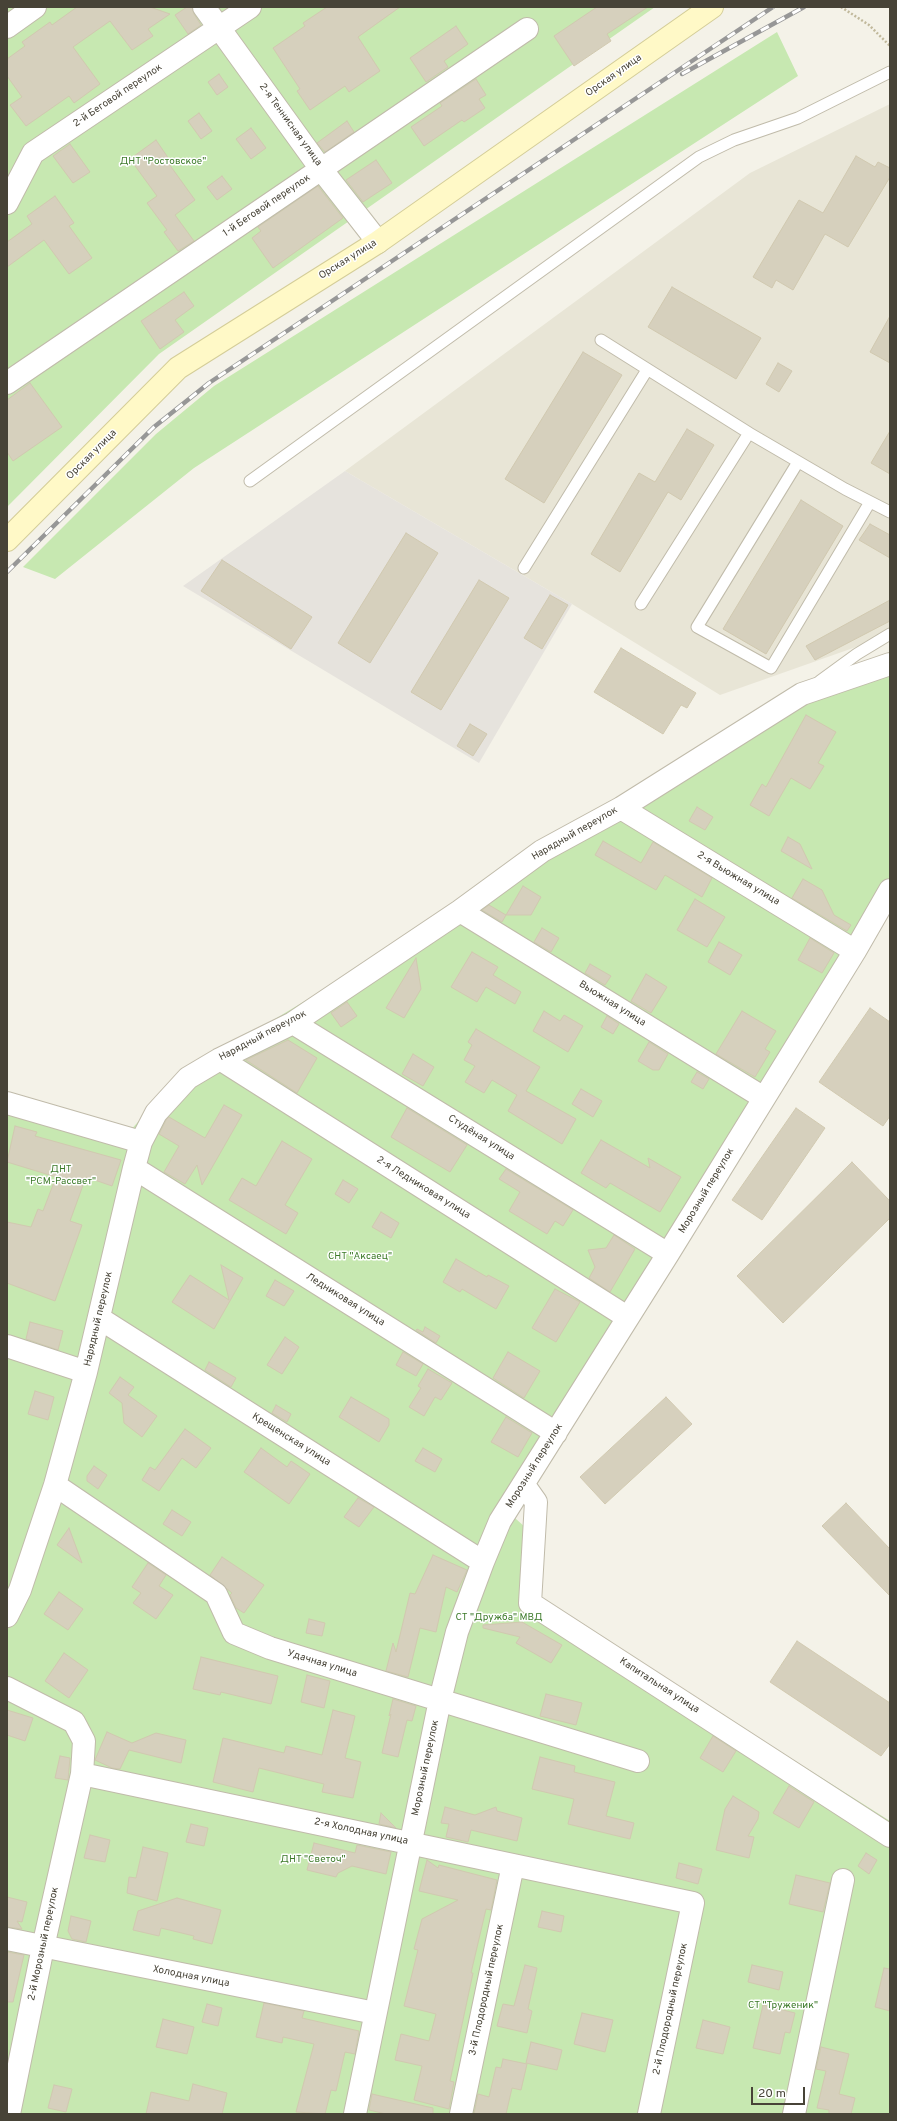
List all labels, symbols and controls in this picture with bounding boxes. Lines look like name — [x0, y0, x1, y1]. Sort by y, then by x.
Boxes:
street label: Орская улица — [584, 52, 644, 100]
street label: 2-й Беговой переулок — [71, 62, 165, 130]
street label: 2-я Теннисная улица — [256, 81, 324, 169]
park label: ДНТ "Ростовское" — [120, 156, 206, 168]
street label: 1-й Беговой переулок — [221, 172, 313, 240]
street label: Орская улица — [317, 237, 379, 283]
street label: Орская улица — [64, 427, 120, 483]
street label: Нарядный переулок — [530, 805, 620, 863]
street label: 2-я Вьюжная улица — [694, 850, 782, 908]
street label: Вьюжная улица — [576, 979, 648, 1029]
street label: Нарядный переулок — [217, 1008, 309, 1064]
street label: Студёная улица — [445, 1113, 517, 1163]
street label: Морозный переулок — [677, 1146, 737, 1236]
street label: 2-я Ледниковая улица — [374, 1154, 472, 1222]
park label: ДНТ "РСМ-Рассвет" — [26, 1164, 96, 1188]
park label: СНТ "Аксаец" — [328, 1251, 392, 1263]
street label: Нарядный переулок — [82, 1270, 116, 1368]
street label: Ледниковая улица — [303, 1271, 387, 1329]
street label: Крещенская улица — [249, 1411, 333, 1469]
street label: Морозный переулок — [504, 1421, 566, 1511]
park label: СТ "Дружба" МВД — [455, 1612, 543, 1624]
street label: Удачная улица — [286, 1648, 358, 1680]
street label: Капитальная улица — [617, 1656, 701, 1716]
street label: Морозный переулок — [410, 1719, 442, 1817]
street label: 2-я Холодная улица — [313, 1816, 409, 1848]
park label: ДНТ "Светоч" — [280, 1854, 346, 1866]
street label: 2-й Морозный переулок — [26, 1886, 62, 2002]
street label: 3-й Плодородный переулок — [467, 1923, 507, 2057]
street label: 2-й Плодородный переулок — [651, 1942, 691, 2076]
street label: Холодная улица — [152, 1964, 230, 1990]
park label: СТ "Труженик" — [748, 2000, 818, 2012]
scale bar — [753, 2079, 807, 2105]
text: 20 m — [758, 2086, 786, 2102]

